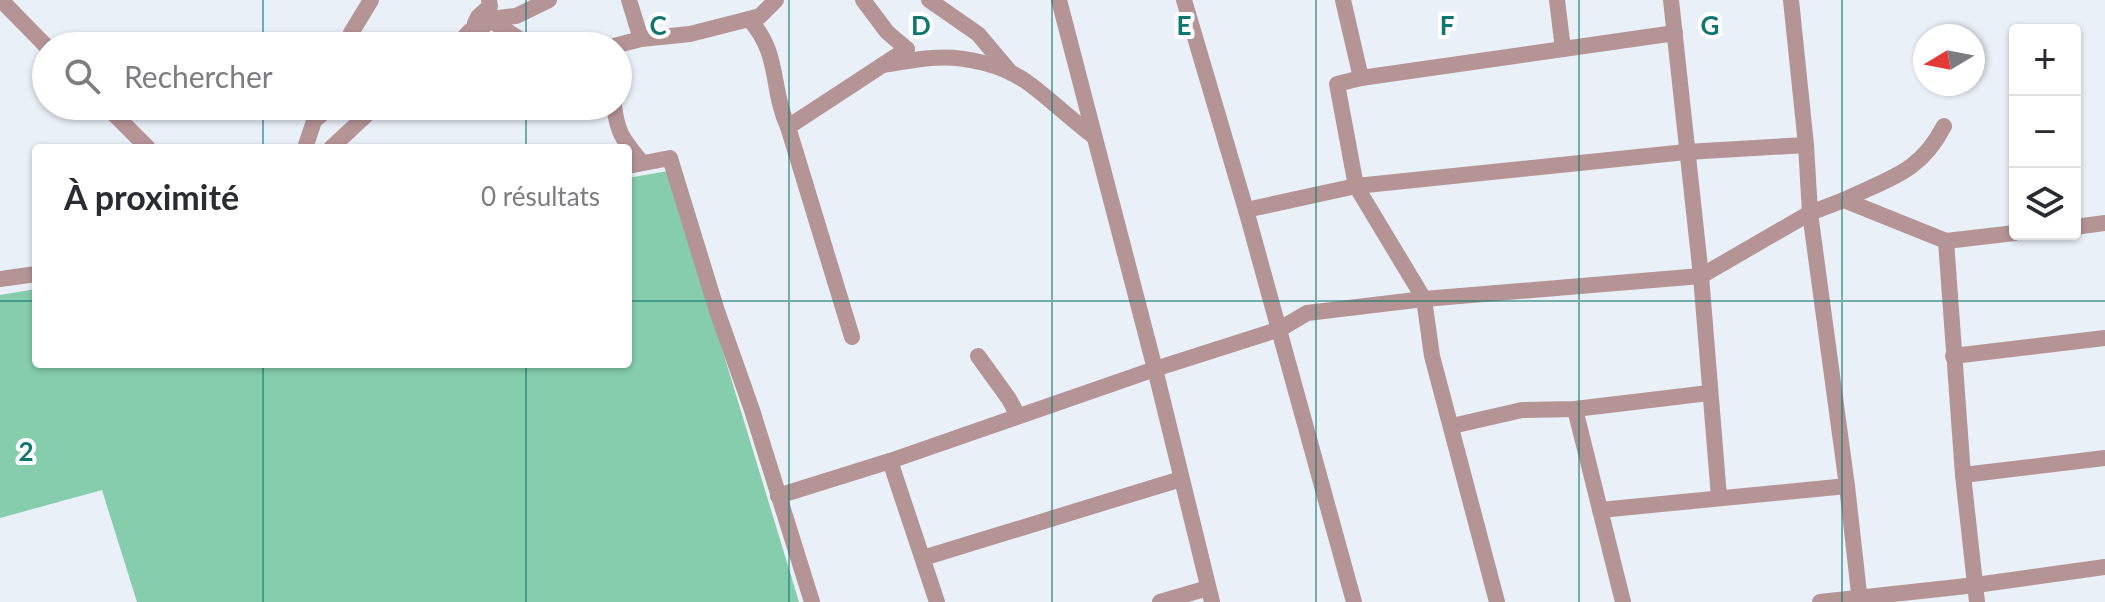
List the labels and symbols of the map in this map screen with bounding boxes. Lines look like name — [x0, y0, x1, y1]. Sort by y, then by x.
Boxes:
text: C — [649, 9, 667, 41]
text: D — [911, 9, 931, 41]
text: E — [1177, 9, 1191, 41]
text: F — [1440, 9, 1454, 41]
text: G — [1701, 9, 1719, 41]
north arrow — [1913, 24, 1985, 96]
text: 2 — [18, 435, 34, 467]

